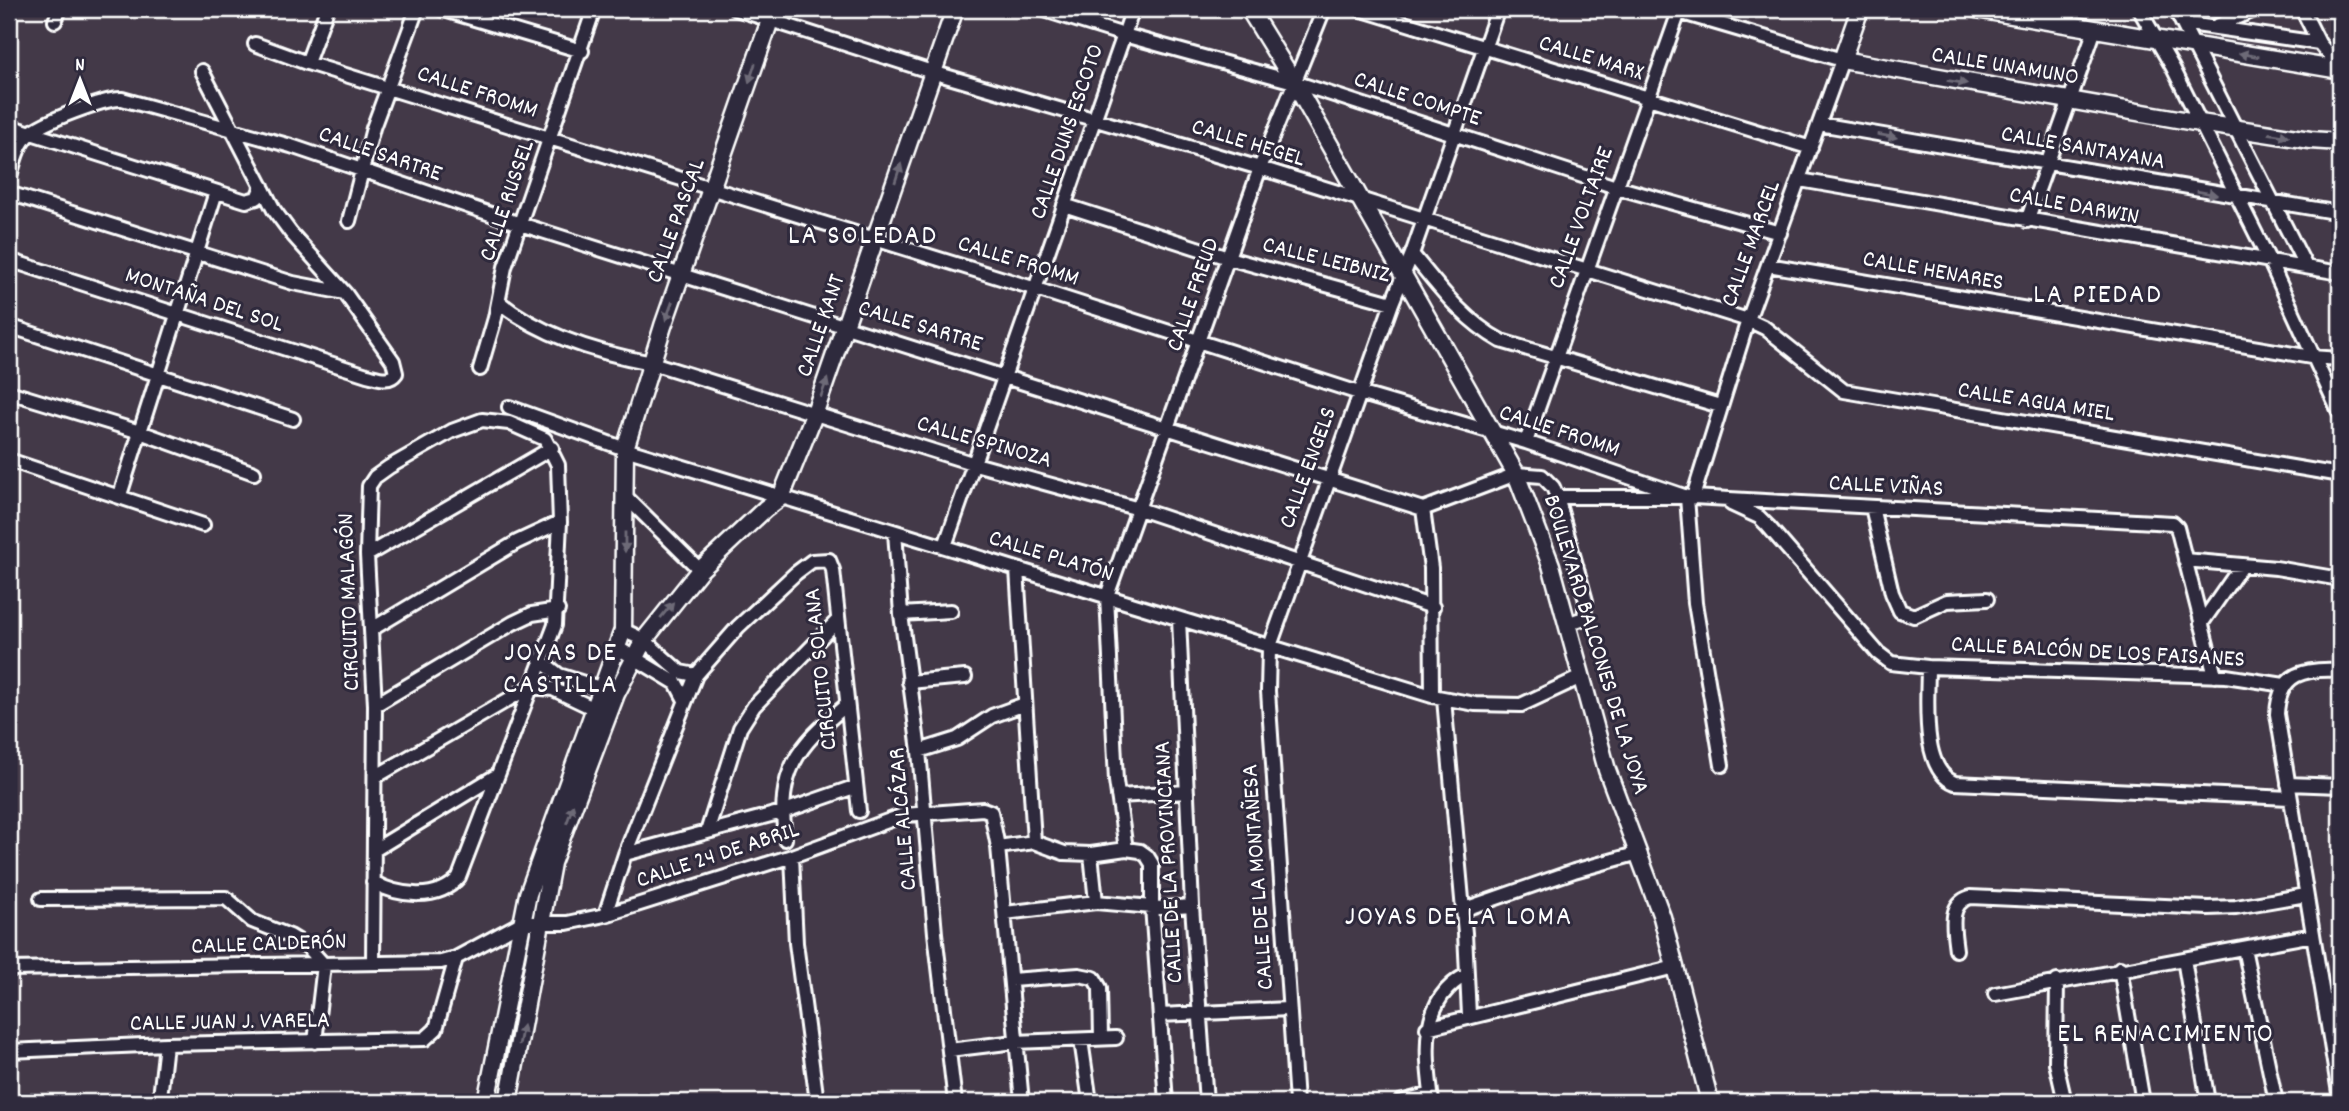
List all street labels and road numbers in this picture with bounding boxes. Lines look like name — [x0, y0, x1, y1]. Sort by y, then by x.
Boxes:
street label: CALLE MARX — [1534, 27, 1648, 91]
street label: CALLE UNAMUNO — [1929, 39, 2081, 95]
street label: CALLE DUNS ESCOTO — [1022, 40, 1114, 224]
street label: CALLE FROMM — [412, 57, 542, 129]
street label: CALLE COMPTE — [1349, 63, 1485, 137]
street label: CALLE HEGEL — [1187, 111, 1309, 177]
street label: CALLE SARTRE — [314, 118, 446, 192]
street label: CALLE SANTAYANA — [1998, 118, 2168, 180]
street label: CALLE RUSSEL — [471, 136, 545, 266]
street label: CALLE VOLTAIRE — [1541, 142, 1623, 294]
street label: CALLE PASCAL — [639, 154, 715, 288]
street label: CALLE MARCEL — [1713, 176, 1791, 312]
street label: CALLE DARWIN — [2006, 179, 2142, 235]
street label: CALLE FROMM — [953, 227, 1083, 297]
street label: CALLE LEIBNIZ — [1259, 229, 1394, 293]
street label: CALLE FREUD — [1159, 234, 1229, 356]
street label: CALLE HENARES — [1860, 243, 2006, 301]
street label: MONTAÑA DEL SOL — [120, 259, 288, 343]
street label: CALLE KANT — [789, 270, 856, 382]
street label: CALLE SARTRE — [854, 292, 987, 362]
street label: CALLE AGUA MIEL — [1955, 374, 2117, 432]
street label: CALLE FROMM — [1494, 396, 1624, 468]
street label: CALLE ENGELS — [1271, 402, 1347, 534]
street label: CALLE SPINOZA — [912, 407, 1056, 479]
street label: CALLE VIÑAS — [1828, 467, 1944, 507]
street label: BOULEVARD BALCONES DE LA JOYA — [1533, 491, 1657, 799]
street label: CIRCUITO MALAGÓN — [330, 513, 370, 691]
street label: CALLE PLATÓN — [984, 522, 1118, 592]
street label: CIRCUITO SOLANA — [797, 586, 847, 752]
street label: CALLE BALCÓN DE LOS FAISANES — [1950, 628, 2246, 678]
street label: CALLE DE LA PROVINCIANA — [1147, 740, 1193, 984]
street label: CALLE ALCÁZAR — [881, 746, 927, 892]
street label: CALLE DE LA MONTAÑESA — [1234, 763, 1284, 991]
street label: CALLE 24 DE ABRIL — [632, 814, 804, 898]
street label: CALLE CALDERÓN — [191, 925, 347, 965]
street label: CALLE JUAN J. VARELA — [130, 1004, 330, 1042]

